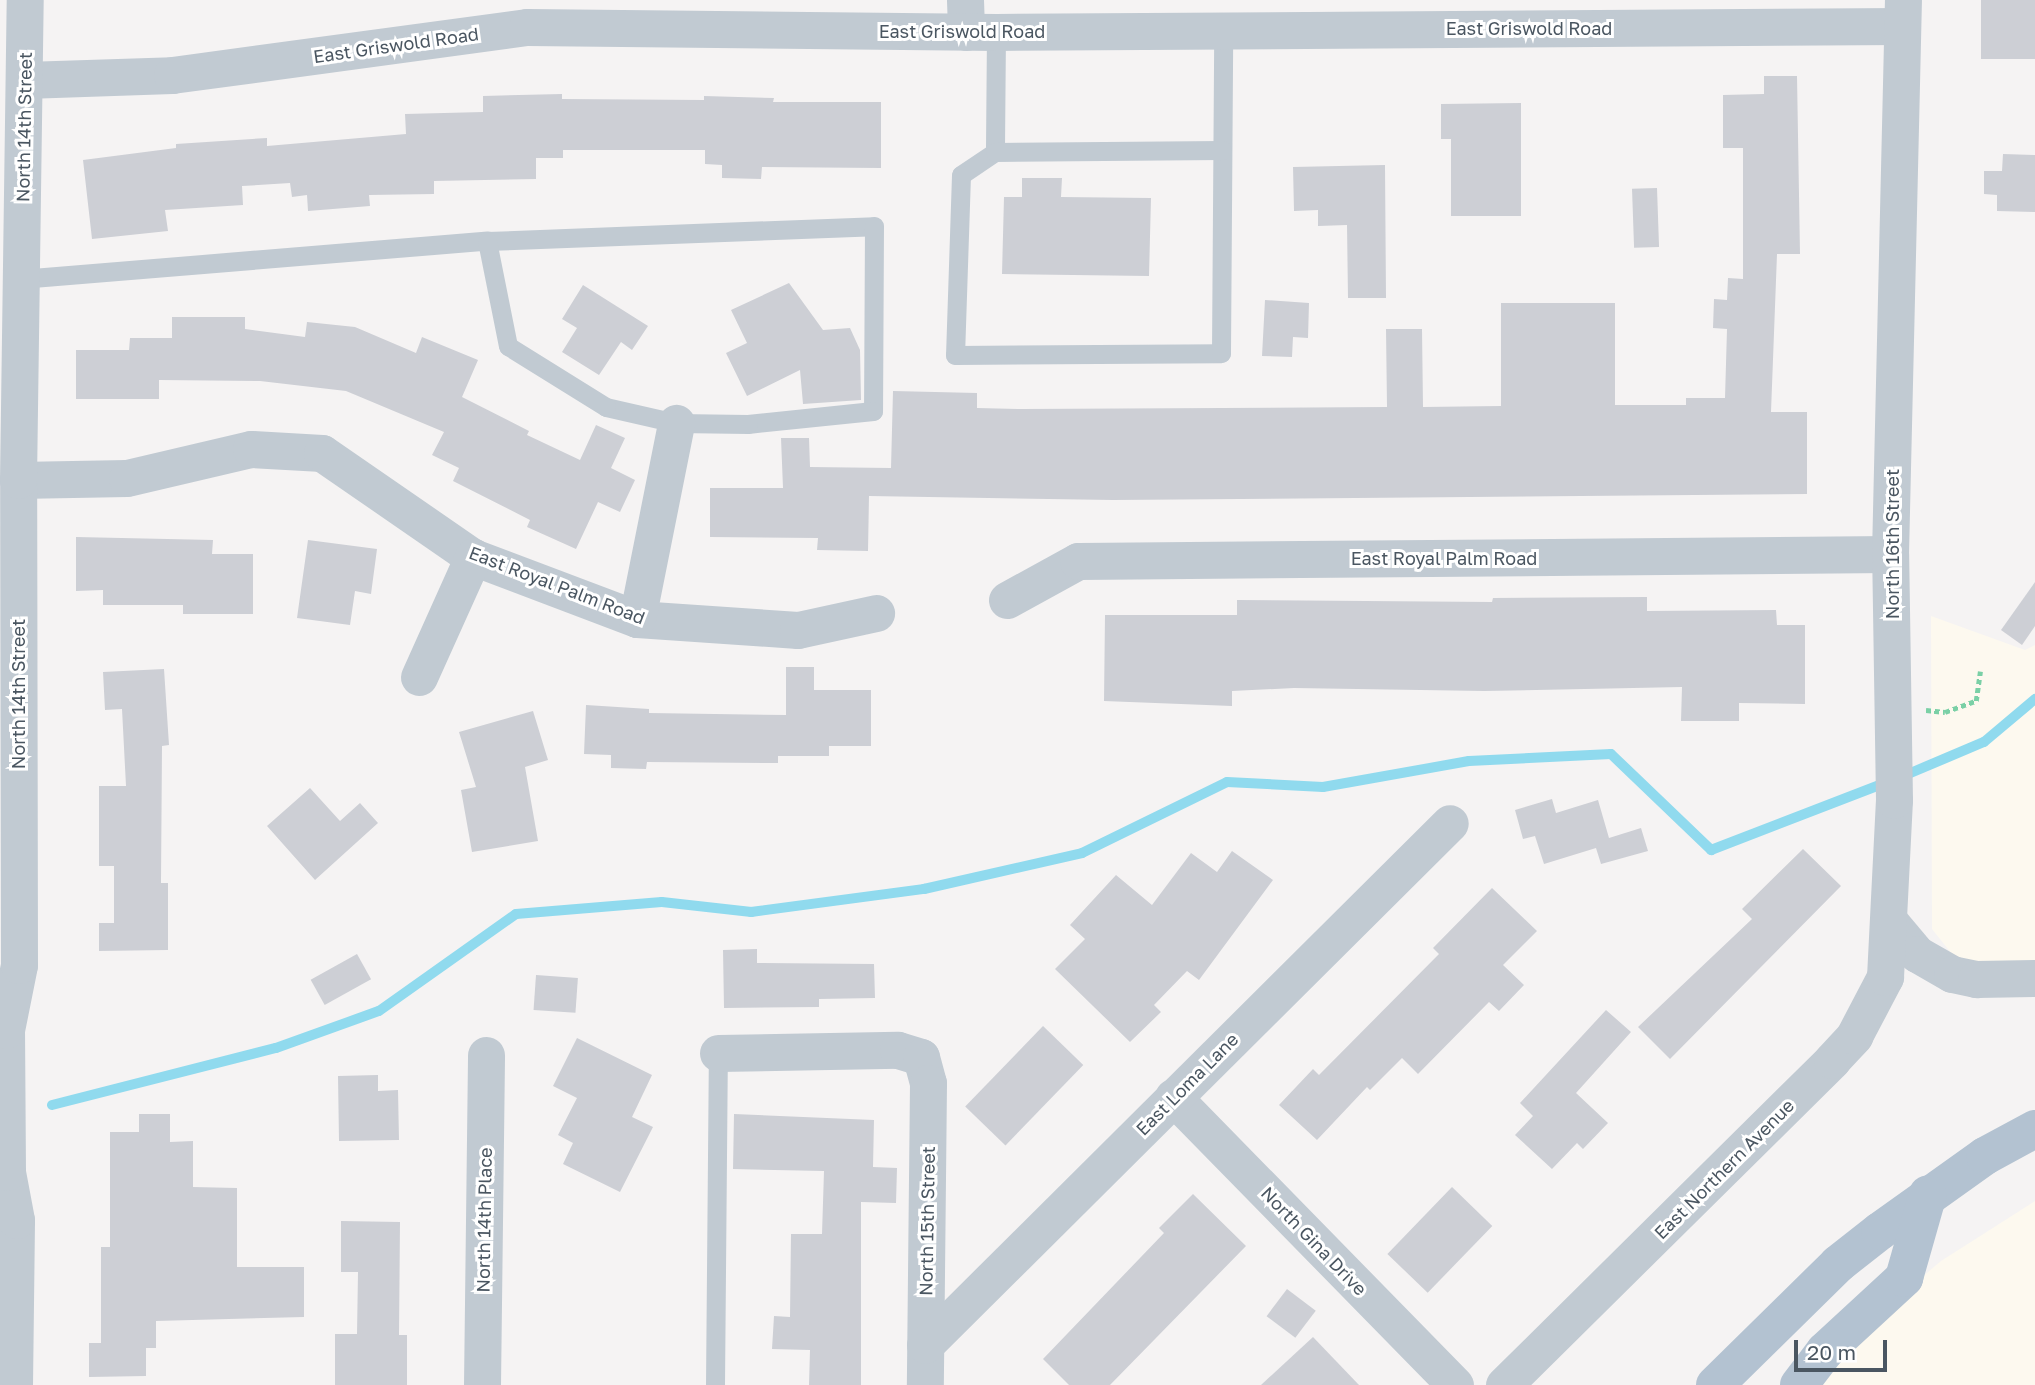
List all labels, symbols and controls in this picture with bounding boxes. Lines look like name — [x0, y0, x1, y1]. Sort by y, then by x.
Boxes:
street label: East Griswold Road — [1446, 17, 1612, 39]
street label: East Griswold Road — [879, 20, 1045, 42]
street label: East Griswold Road — [312, 23, 480, 67]
street label: North 14th Street — [12, 52, 36, 202]
street label: North 16th Street — [1881, 469, 1903, 619]
street label: East Royal Palm Road — [466, 541, 648, 629]
street label: East Royal Palm Road — [1351, 547, 1537, 569]
street label: North 14th Street — [7, 619, 29, 769]
street label: East Loma Lane — [1131, 1028, 1243, 1140]
street label: East Northern Avenue — [1650, 1095, 1798, 1243]
street label: North 15th Street — [915, 1146, 939, 1296]
street label: North 14th Place — [472, 1147, 496, 1293]
street label: North Gina Drive — [1257, 1182, 1371, 1300]
scale bar — [1797, 1326, 1890, 1370]
text: 20 m — [1807, 1339, 1856, 1365]

